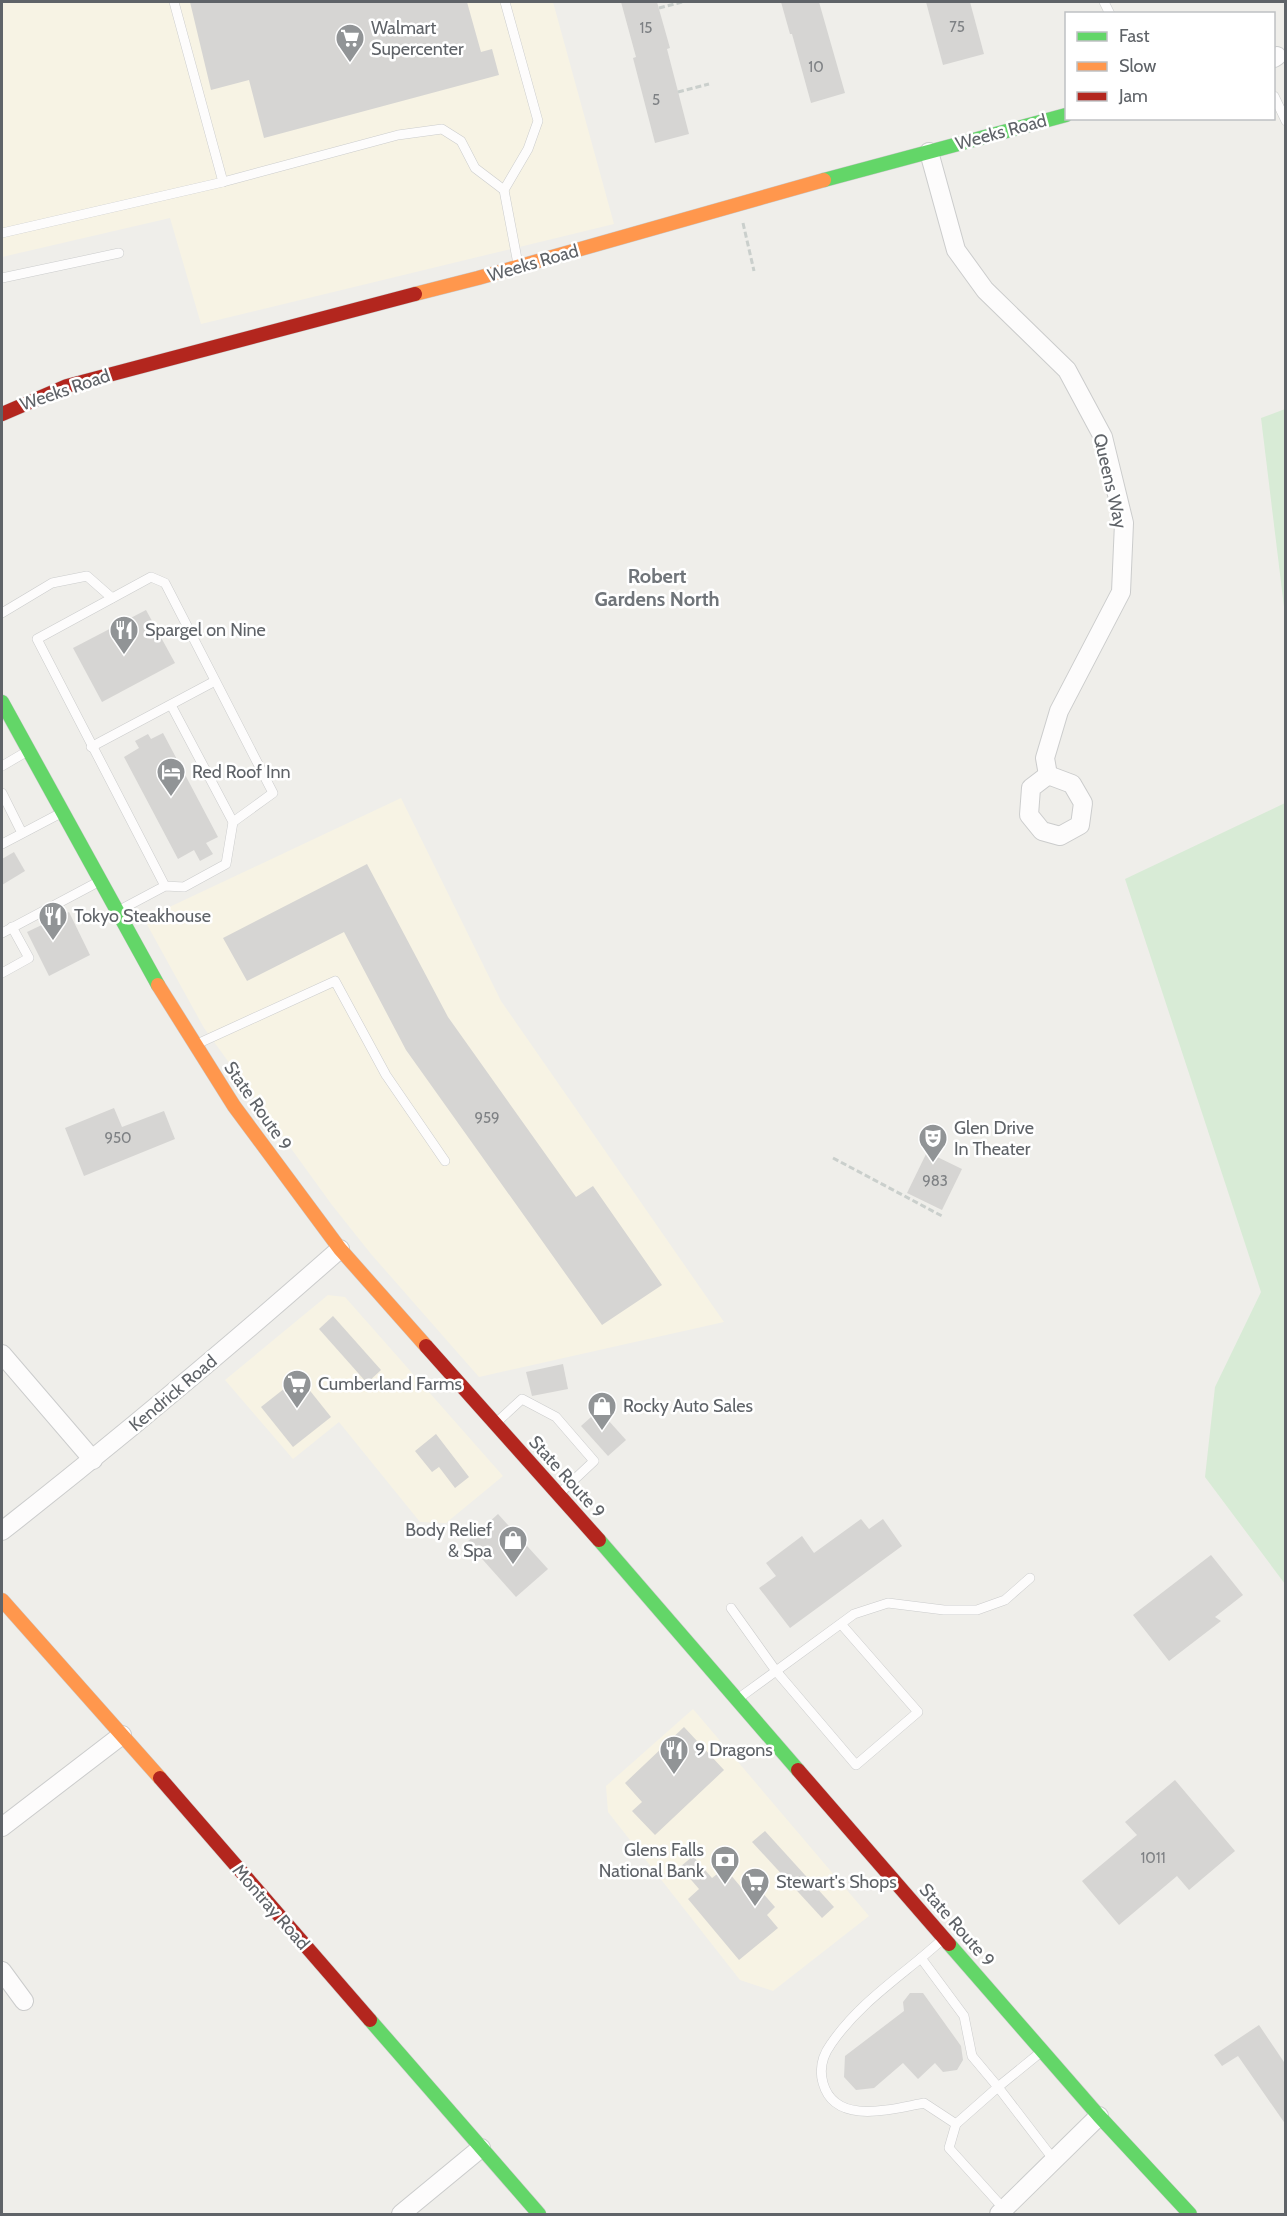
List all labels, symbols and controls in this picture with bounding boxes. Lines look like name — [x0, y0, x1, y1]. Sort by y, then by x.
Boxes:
legend — [1065, 12, 1275, 120]
place label: Walmart Supercenter — [371, 17, 464, 60]
house number: 75 — [949, 18, 965, 36]
house number: 15 — [639, 19, 653, 37]
supermarket icon: Walmart Supercenter — [334, 22, 366, 64]
text: Fast — [1119, 25, 1150, 47]
text: Slow — [1119, 55, 1156, 77]
house number: 10 — [808, 58, 824, 76]
text: Jam — [1118, 85, 1148, 107]
house number: 5 — [652, 91, 660, 109]
street label: Weeks Road — [953, 109, 1049, 155]
street label: Weeks Road — [485, 240, 581, 286]
street label: Weeks Road — [17, 364, 113, 416]
street label: Queens Way — [1088, 431, 1132, 531]
district label: Robert Gardens North — [594, 564, 720, 611]
restaurant icon: Spargel on Nine — [108, 614, 140, 656]
place label: Spargel on Nine — [145, 619, 266, 641]
hotel icon: Red Roof Inn — [155, 756, 187, 798]
place label: Red Roof Inn — [192, 761, 291, 783]
restaurant icon: Tokyo Steakhouse — [37, 900, 69, 942]
place label: Tokyo Steakhouse — [74, 905, 211, 927]
street label: State Route 9 — [219, 1057, 297, 1155]
house number: 959 — [474, 1109, 500, 1127]
place label: Glen Drive In Theater — [954, 1117, 1034, 1160]
theatre icon: Glen Drive In Theater — [917, 1122, 949, 1164]
house number: 950 — [104, 1129, 132, 1147]
house number: 983 — [922, 1172, 948, 1190]
street label: Kendrick Road — [125, 1350, 221, 1436]
supermarket icon: Cumberland Farms — [281, 1368, 313, 1410]
place label: Cumberland Farms — [318, 1373, 462, 1395]
shop icon: Rocky Auto Sales — [586, 1390, 618, 1432]
place label: Rocky Auto Sales — [623, 1395, 753, 1417]
street label: State Route 9 — [524, 1431, 610, 1523]
place label: Body Relief & Spa — [405, 1519, 492, 1562]
shop icon: Body Relief & Spa — [497, 1524, 529, 1566]
restaurant icon: 9 Dragons — [658, 1734, 690, 1776]
place label: 9 Dragons — [695, 1739, 773, 1761]
place label: Glens Falls National Bank — [599, 1839, 705, 1882]
bank icon: Glens Falls National Bank — [709, 1844, 741, 1886]
house number: 1011 — [1140, 1849, 1166, 1867]
street label: Montray Road — [228, 1860, 314, 1954]
supermarket icon: Stewart's Shops — [739, 1866, 771, 1908]
place label: Stewart's Shops — [776, 1871, 897, 1893]
street label: State Route 9 — [915, 1879, 999, 1971]

